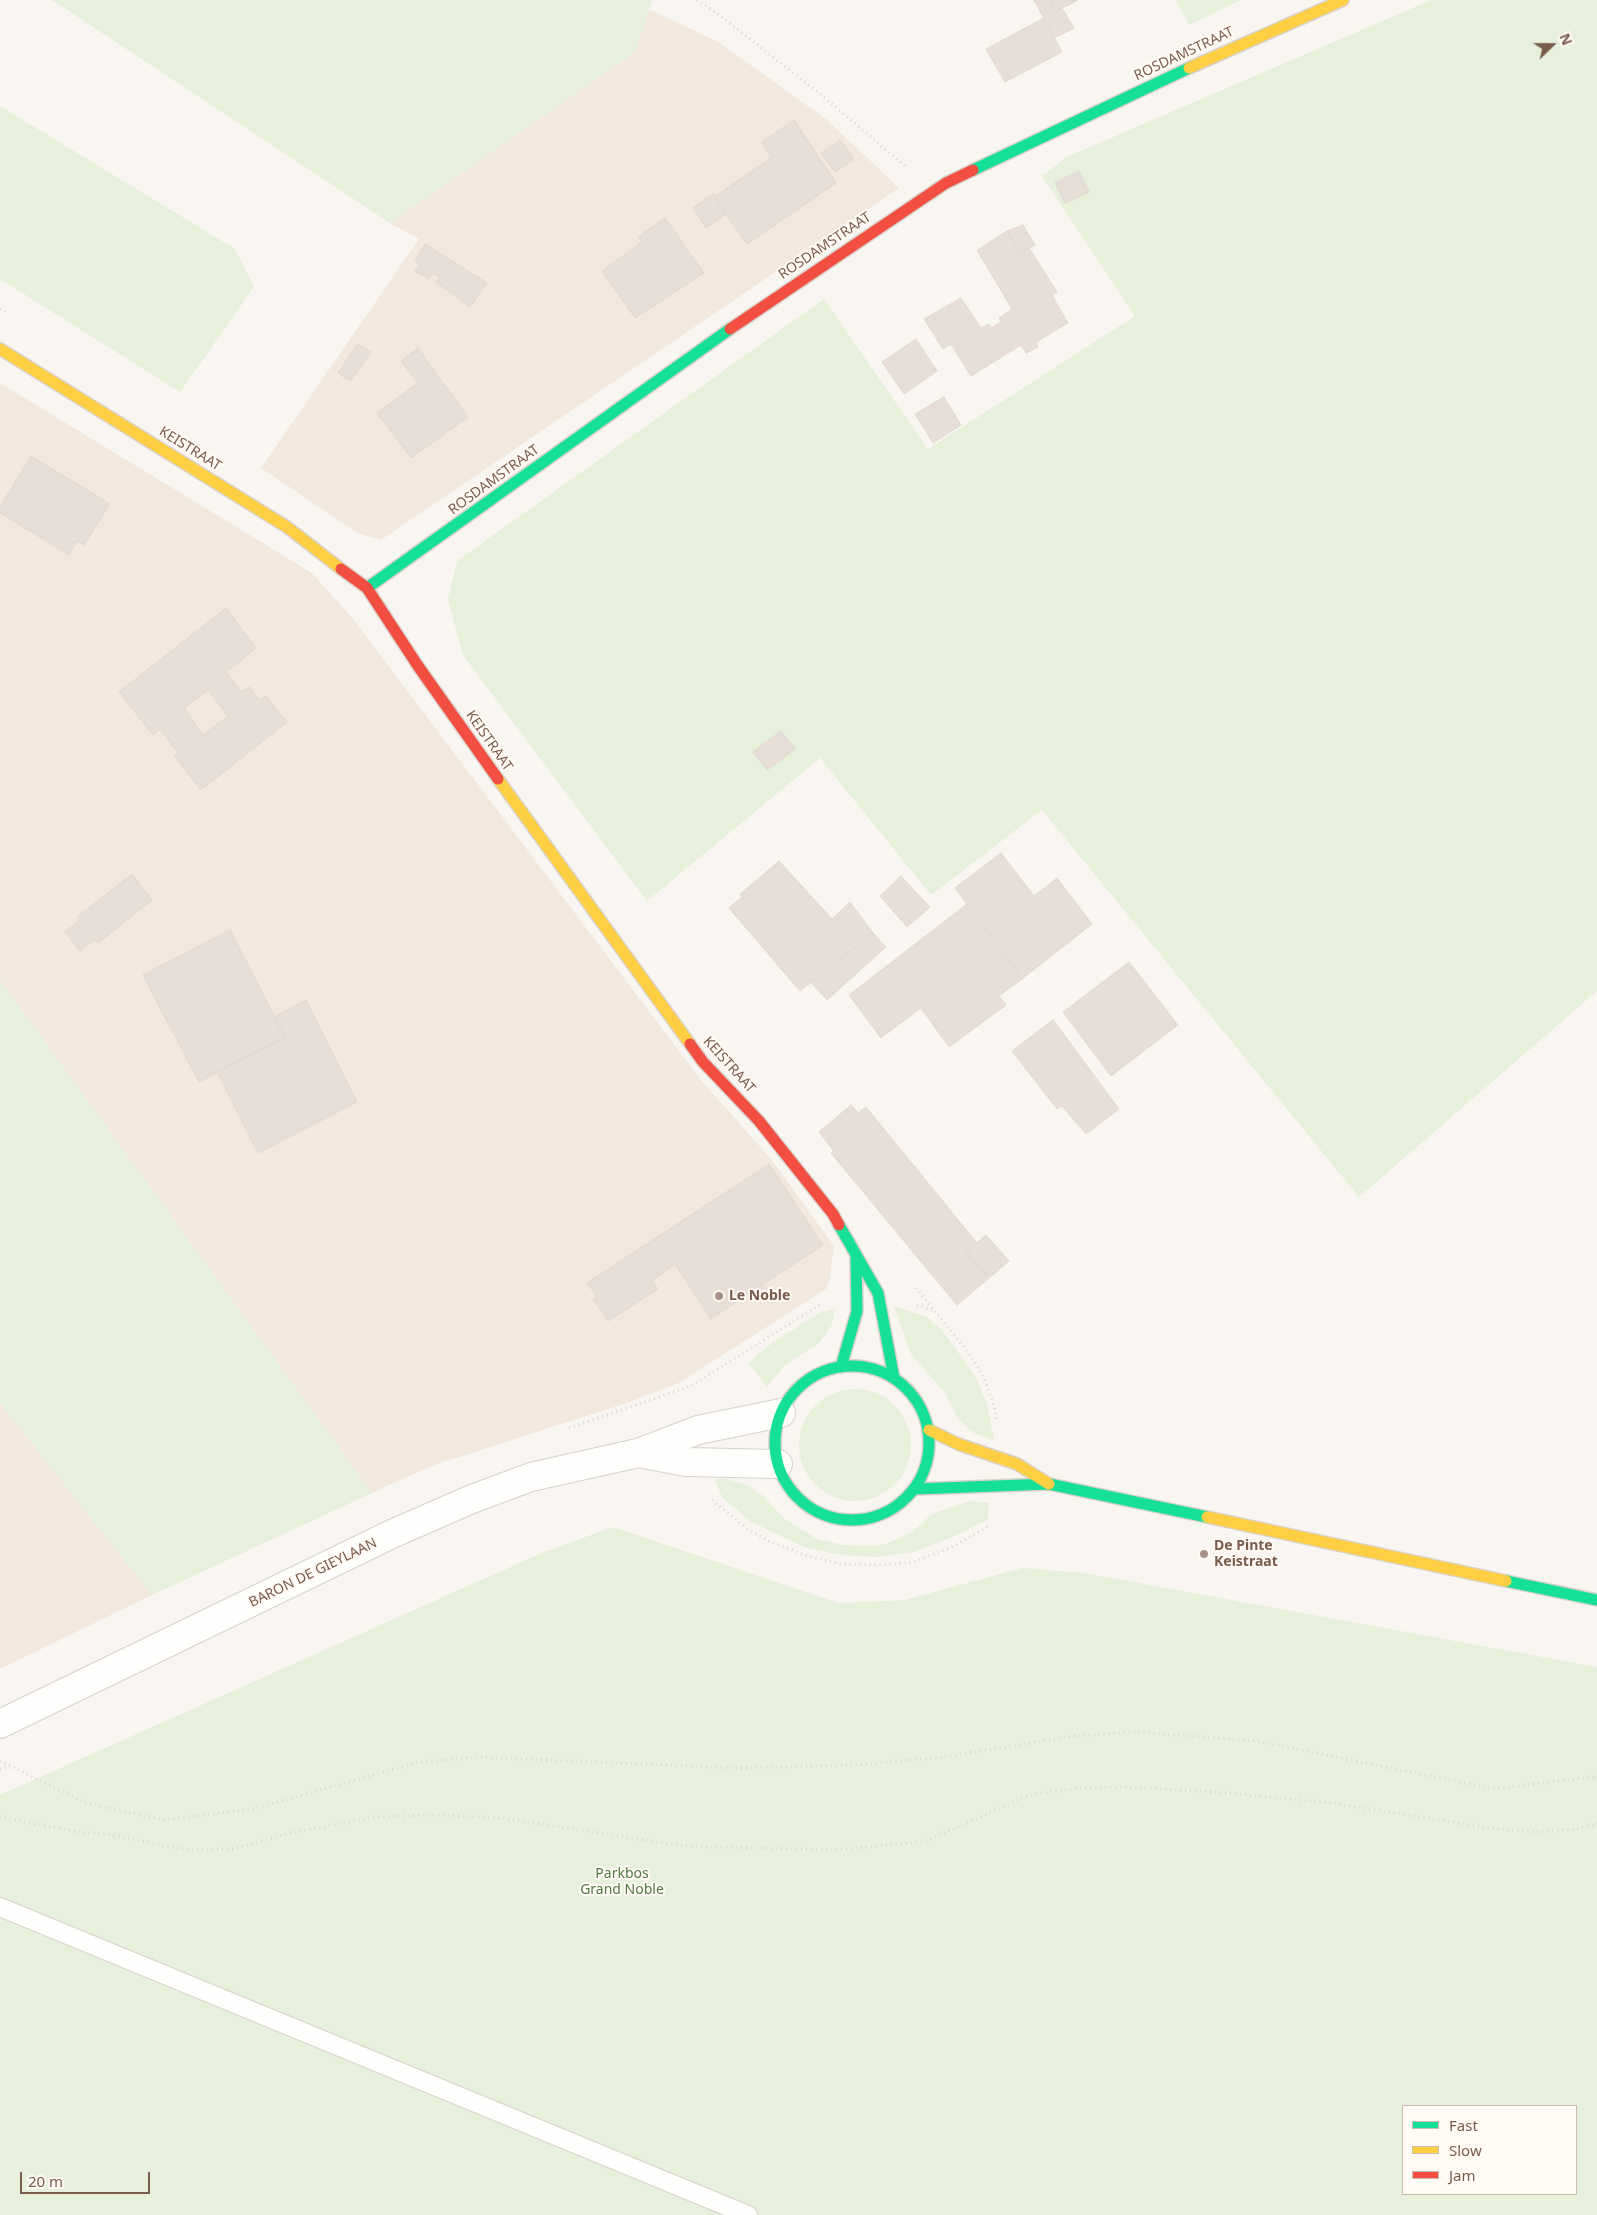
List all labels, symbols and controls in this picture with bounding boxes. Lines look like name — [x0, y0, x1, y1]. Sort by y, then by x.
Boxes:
north arrow — [1527, 20, 1577, 70]
street label: ROSDAMSTRAAT — [1132, 24, 1236, 84]
text: N — [1555, 30, 1577, 48]
street label: ROSDAMSTRAAT — [776, 209, 874, 283]
street label: KEISTRAAT — [156, 423, 224, 475]
street label: ROSDAMSTRAAT — [445, 442, 543, 518]
street label: KEISTRAAT — [462, 707, 516, 775]
street label: KEISTRAAT — [699, 1033, 759, 1097]
place label: Le Noble — [729, 1288, 790, 1304]
marker: Le Noble — [713, 1290, 725, 1302]
street label: BARON DE GIEYLAAN — [246, 1535, 380, 1611]
place label: De Pinte Keistraat — [1214, 1538, 1278, 1570]
marker: De Pinte Keistraat — [1198, 1548, 1210, 1560]
park label: Parkbos Grand Noble — [580, 1866, 664, 1898]
legend — [1402, 2105, 1577, 2195]
text: Fast — [1449, 2115, 1478, 2135]
text: Slow — [1449, 2140, 1482, 2160]
scale bar — [22, 2162, 152, 2194]
text: Jam — [1449, 2165, 1476, 2185]
text: 20 m — [28, 2171, 63, 2191]

